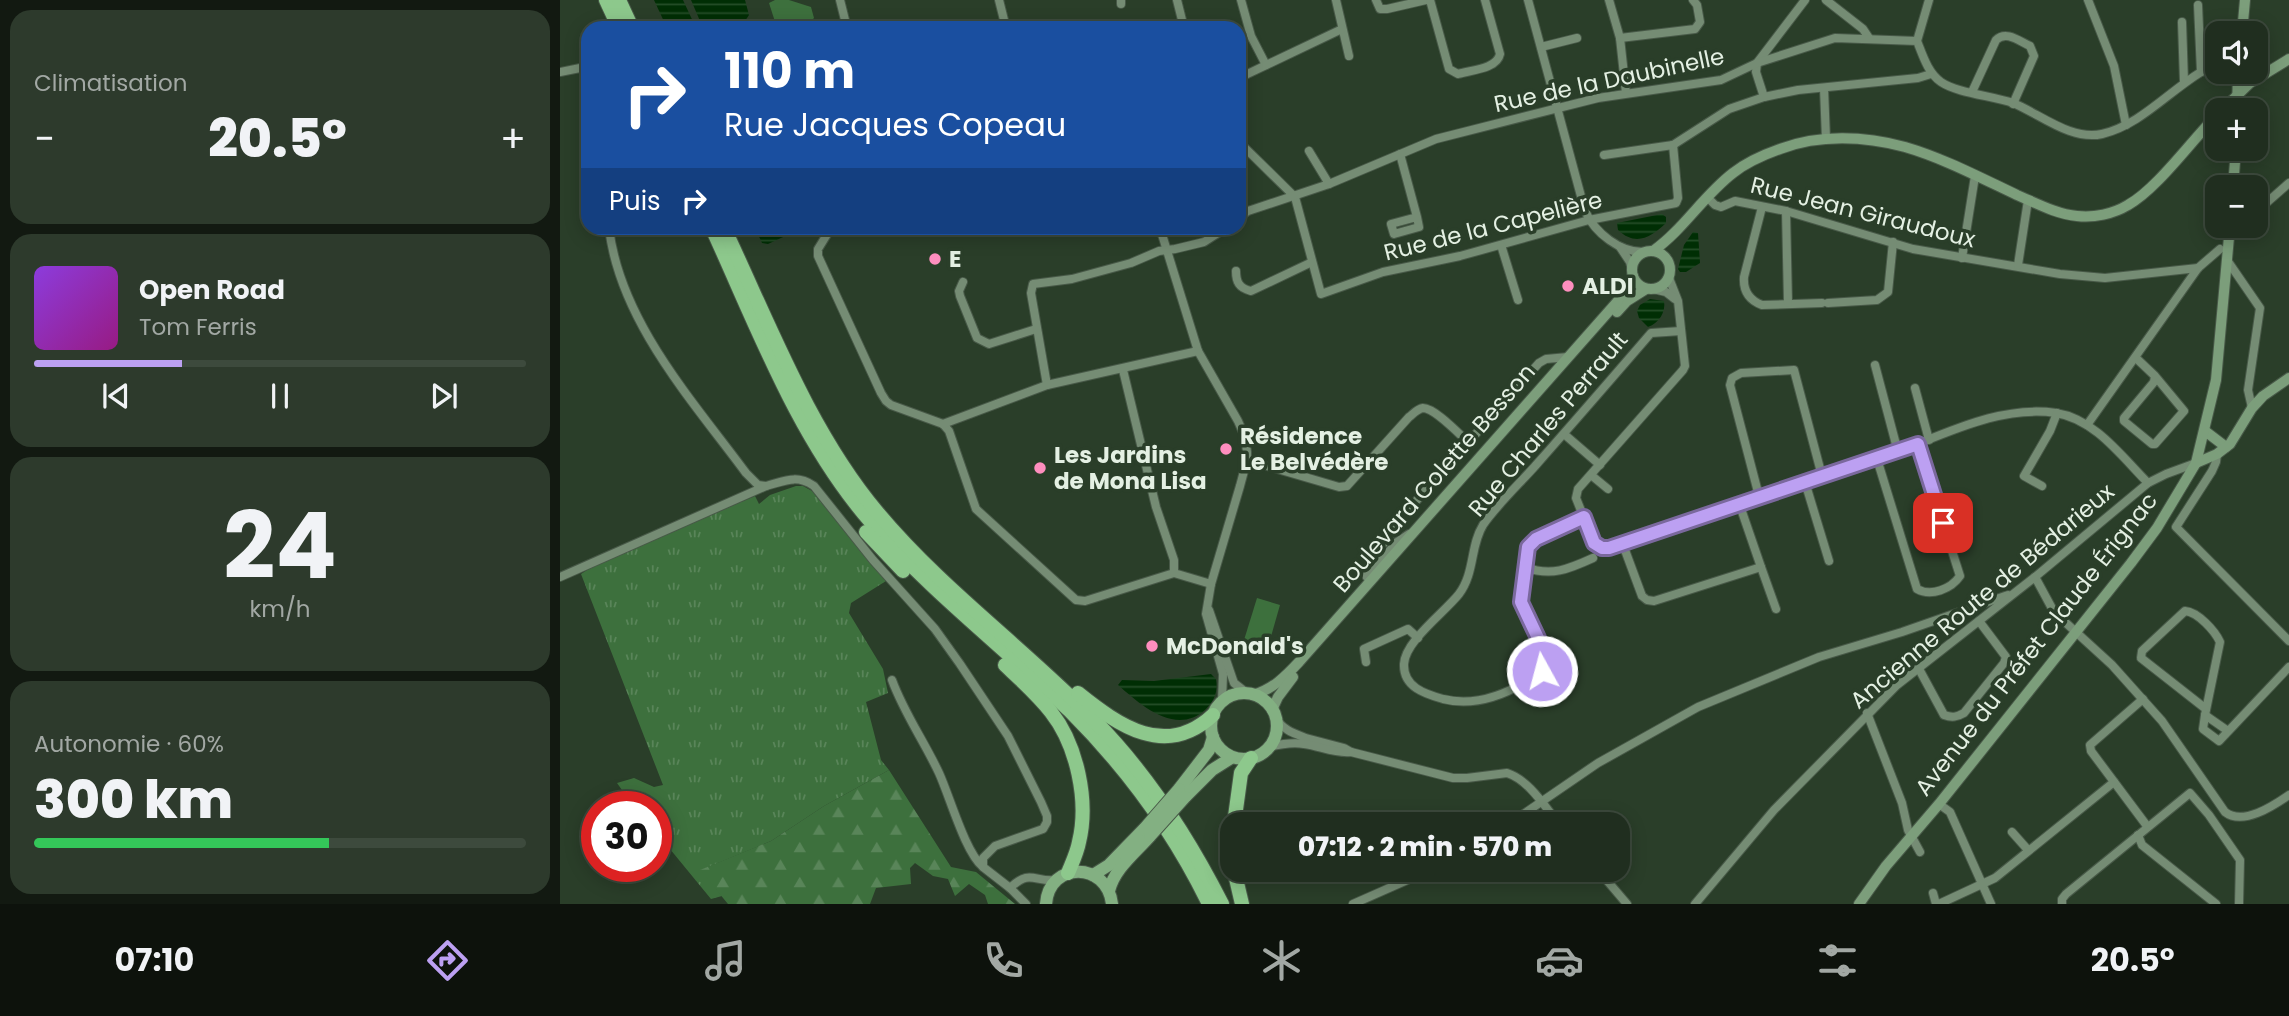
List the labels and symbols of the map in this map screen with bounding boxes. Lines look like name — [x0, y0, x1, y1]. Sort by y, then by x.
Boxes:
street label: Rue de la Daubinelle — [1491, 40, 1727, 120]
street label: Rue Jean Giraudoux — [1747, 169, 1979, 255]
street label: Rue de la Capelière — [1380, 183, 1606, 269]
place label: E — [949, 243, 961, 275]
marker: E — [927, 251, 943, 267]
place label: ALDI — [1582, 270, 1633, 302]
marker: ALDI — [1560, 278, 1576, 294]
street label: Rue Charles Perrault — [1461, 325, 1635, 523]
street label: Boulevard Colette Besson — [1326, 357, 1542, 599]
place label: Résidence Le Belvédère — [1240, 420, 1389, 478]
place label: Les Jardins de Mona Lisa — [1054, 439, 1207, 497]
marker: Résidence Le Belvédère — [1218, 441, 1234, 457]
marker: Les Jardins de Mona Lisa — [1032, 460, 1048, 476]
street label: Ancienne Route de Bédarieux — [1843, 476, 2121, 716]
street label: Avenue du Préfet Claude Érignac — [1907, 486, 2165, 802]
pin — [1913, 493, 1973, 553]
place label: McDonald's — [1166, 630, 1304, 662]
position arrow — [1505, 634, 1579, 708]
marker: McDonald's — [1144, 638, 1160, 654]
speed limit sign: 30 — [581, 791, 672, 882]

